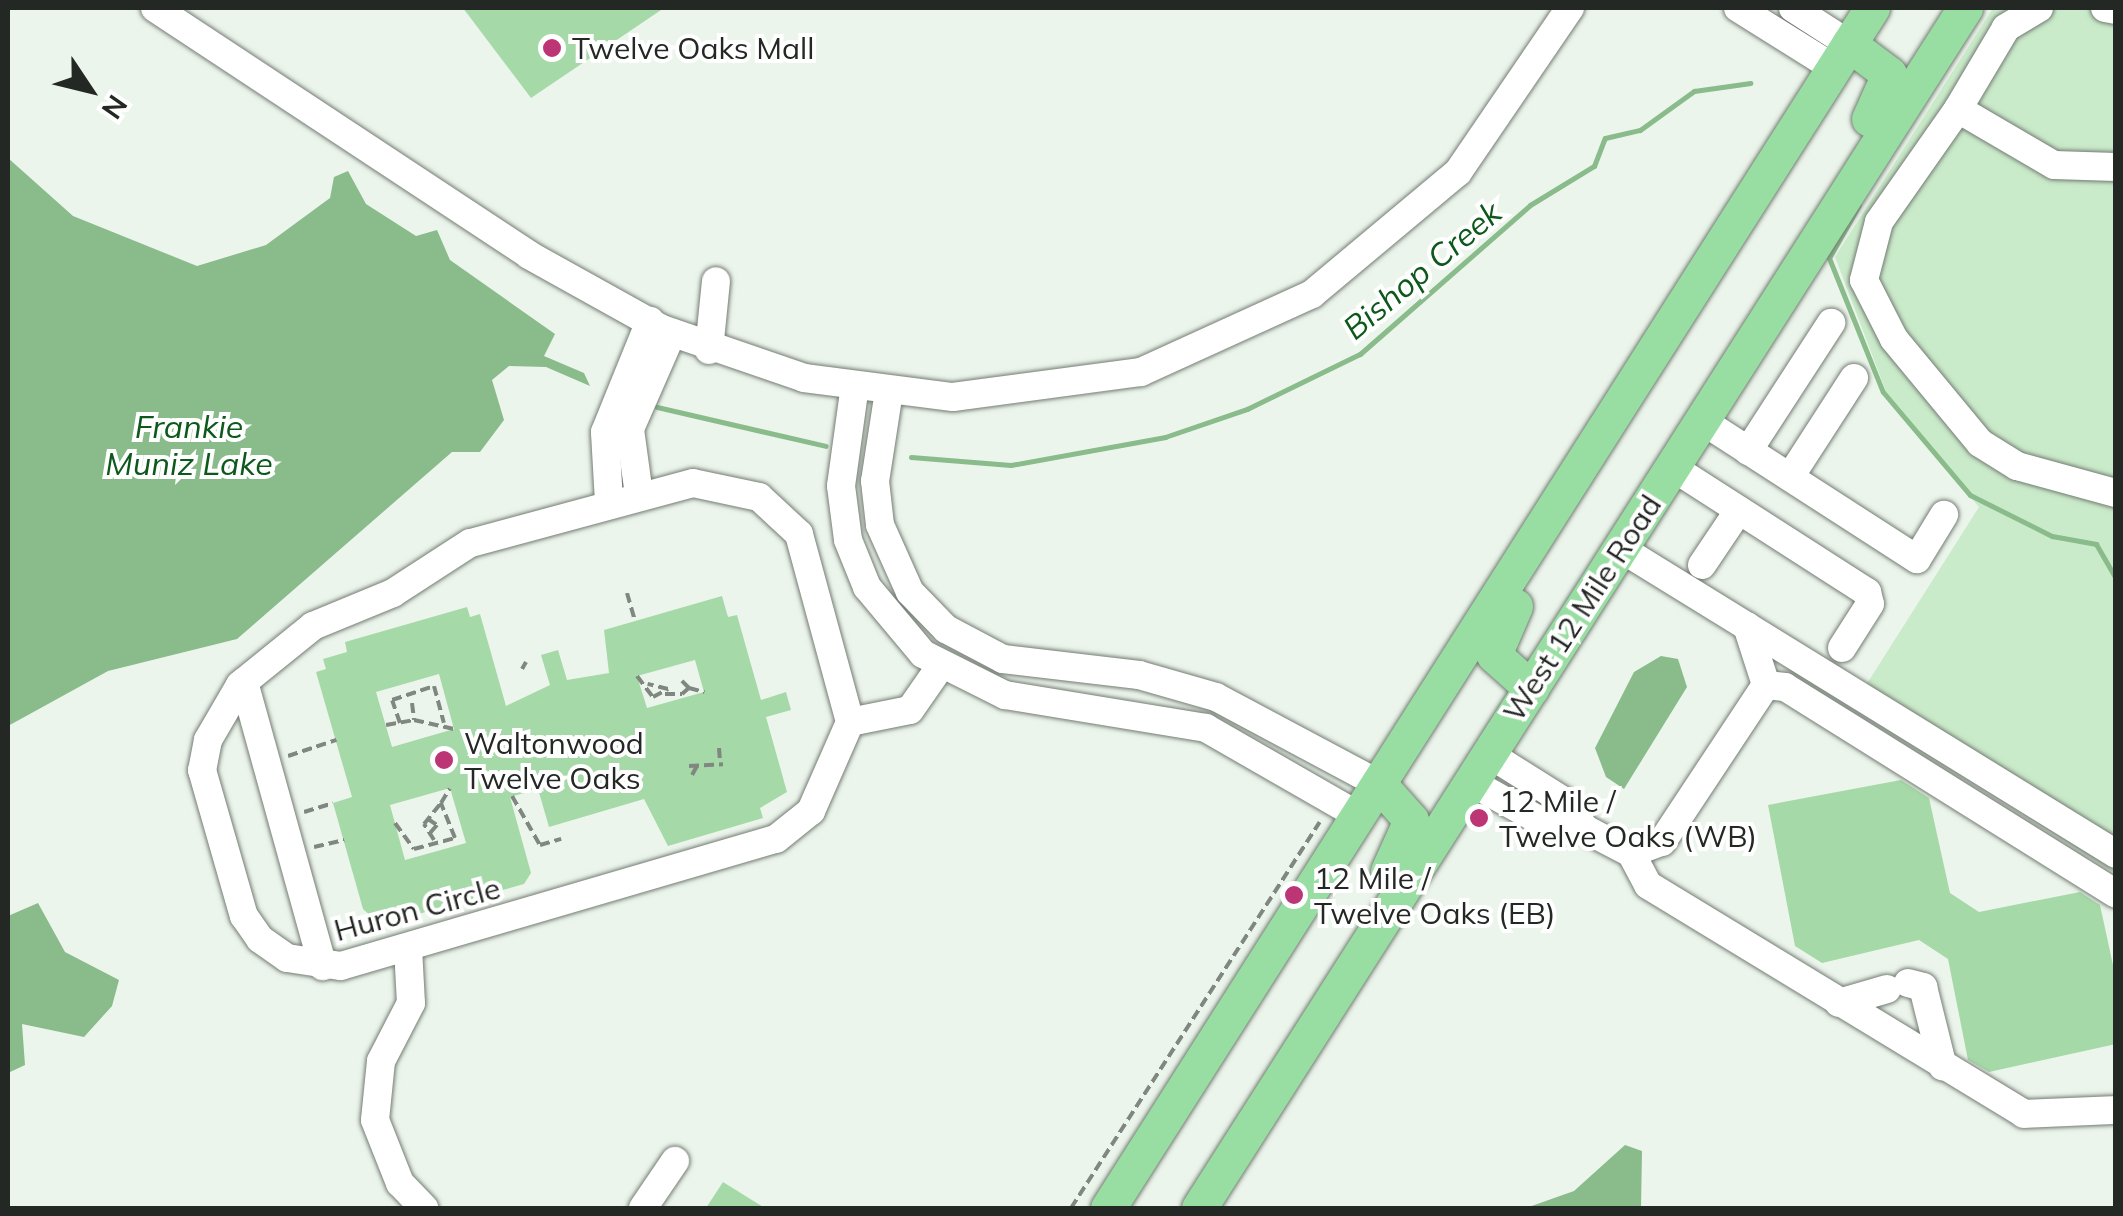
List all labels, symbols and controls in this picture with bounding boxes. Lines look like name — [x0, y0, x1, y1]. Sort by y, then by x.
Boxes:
place label: Twelve Oaks Mall — [572, 30, 814, 66]
marker: Twelve Oaks Mall — [541, 37, 563, 59]
north arrow — [40, 40, 140, 140]
text: N — [95, 89, 135, 126]
water label: Bishop Creek — [1335, 193, 1509, 347]
water label: Frankie Muniz Lake — [105, 408, 273, 483]
street label: West 12 Mile Road — [1495, 488, 1669, 728]
place label: Waltonwood Twelve Oaks — [464, 725, 644, 796]
marker: Waltonwood Twelve Oaks — [433, 749, 455, 771]
place label: 12 Mile / Twelve Oaks (WB) — [1499, 783, 1757, 854]
marker: 12 Mile / Twelve Oaks (WB) — [1468, 807, 1490, 829]
place label: 12 Mile / Twelve Oaks (EB) — [1314, 860, 1555, 930]
street label: Huron Circle — [330, 870, 504, 948]
marker: 12 Mile / Twelve Oaks (EB) — [1283, 884, 1305, 906]

